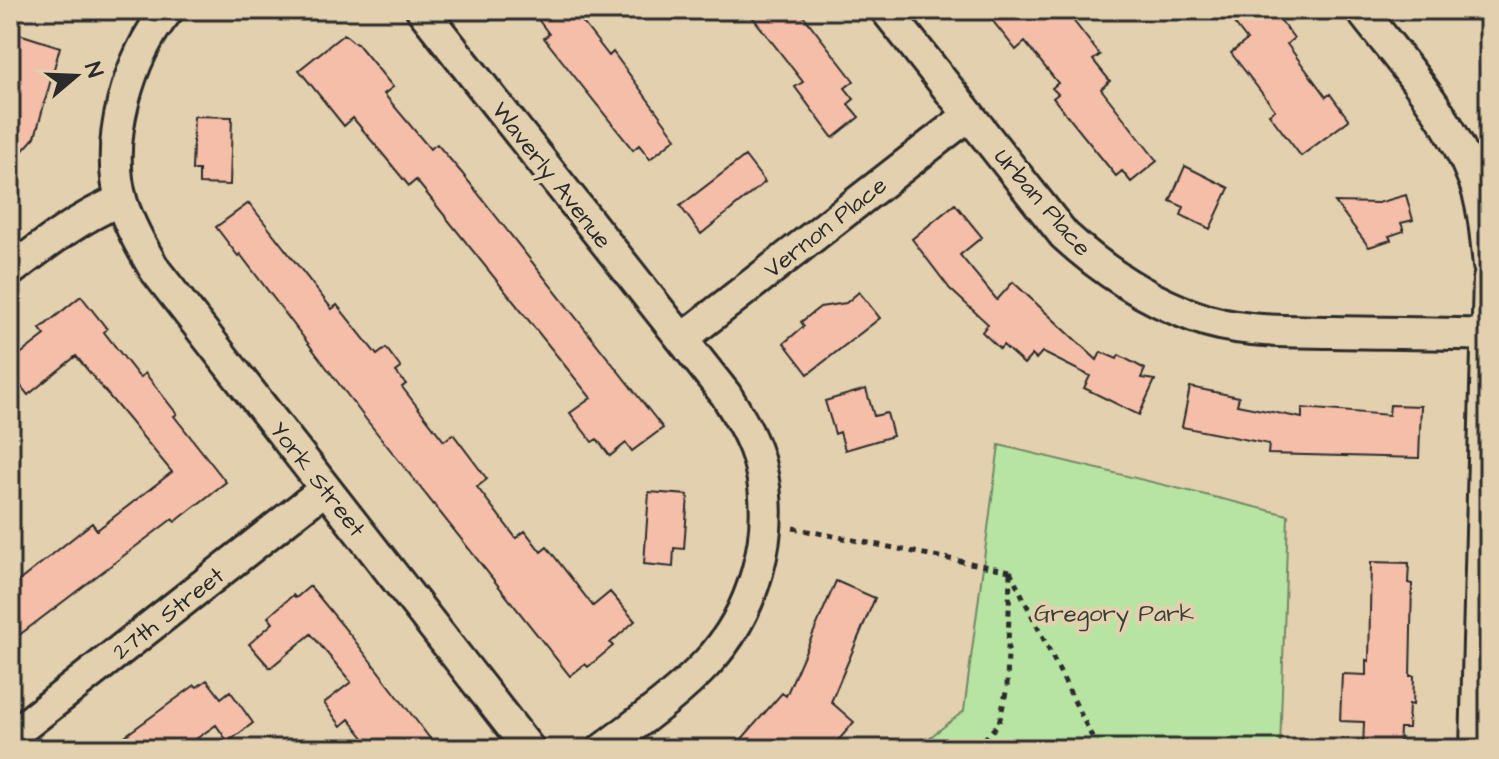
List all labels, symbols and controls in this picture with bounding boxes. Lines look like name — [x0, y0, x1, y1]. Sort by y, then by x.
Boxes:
north arrow — [36, 36, 116, 116]
text: N — [77, 58, 110, 82]
street label: Waverly Avenue — [482, 95, 619, 257]
street label: Urban Place — [986, 141, 1099, 264]
street label: Vernon Place — [757, 169, 894, 287]
street label: York Street — [261, 415, 373, 545]
street label: 27th Street — [105, 559, 232, 668]
park label: Gregory Park — [1034, 597, 1194, 632]

